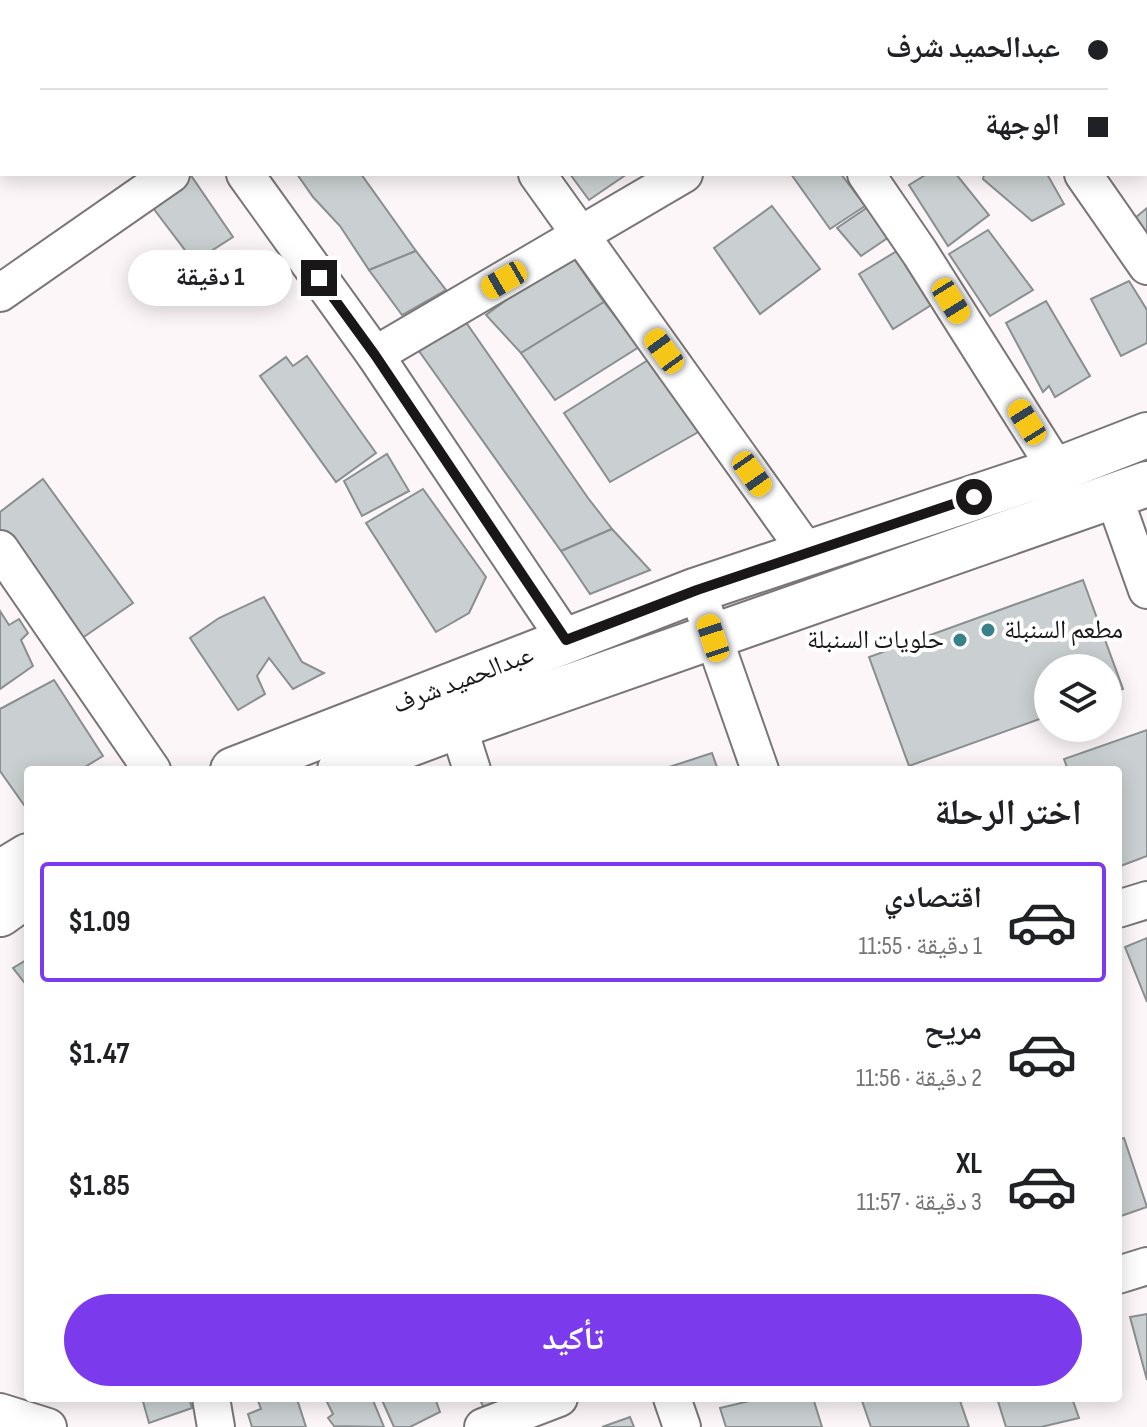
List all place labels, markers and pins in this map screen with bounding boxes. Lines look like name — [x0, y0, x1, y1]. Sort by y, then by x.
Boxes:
place label: مطعم السنبلة — [1004, 615, 1123, 646]
marker: مطعم السنبلة — [979, 621, 997, 639]
place label: حلويات السنبلة — [807, 625, 944, 656]
marker: حلويات السنبلة — [951, 631, 969, 649]

